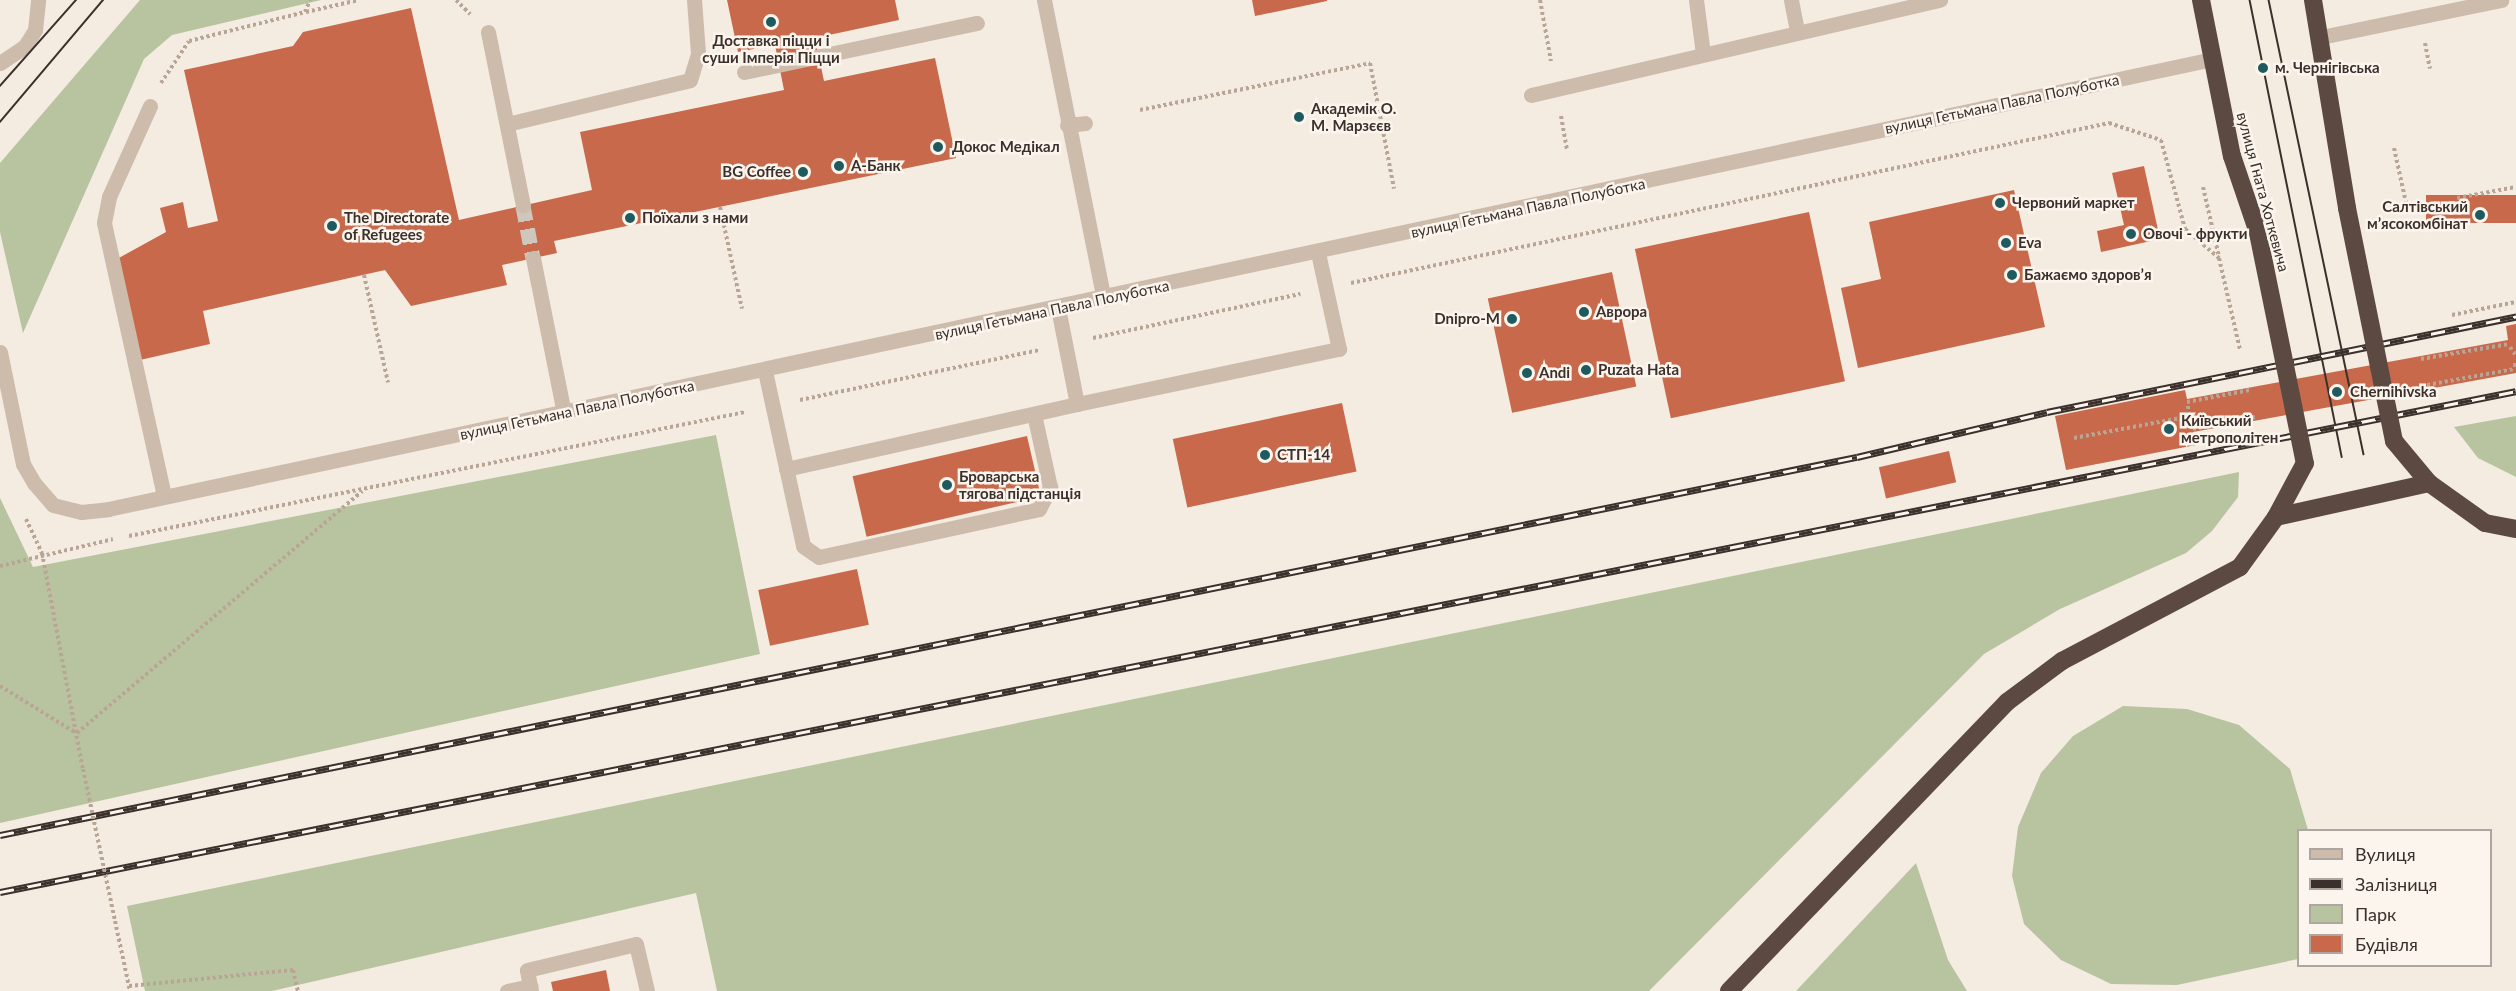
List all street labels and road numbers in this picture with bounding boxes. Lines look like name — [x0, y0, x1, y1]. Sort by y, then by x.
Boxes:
street label: вулиця Гетьмана Павла Полуботка — [1883, 70, 2121, 138]
street label: вулиця Гната Хоткевича — [2233, 110, 2293, 274]
street label: вулиця Гетьмана Павла Полуботка — [1409, 174, 1647, 242]
street label: вулиця Гетьмана Павла Полуботка — [933, 276, 1171, 344]
street label: вулиця Гетьмана Павла Полуботка — [458, 376, 696, 444]

